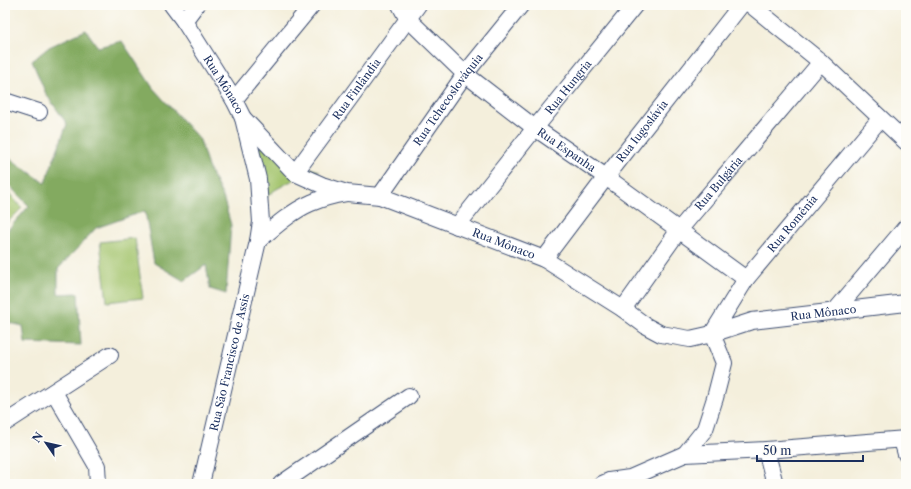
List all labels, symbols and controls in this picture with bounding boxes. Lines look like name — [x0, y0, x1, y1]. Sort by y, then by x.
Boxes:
street label: Rua Tchecoslováquia — [410, 50, 486, 148]
street label: Rua Mônaco — [200, 53, 247, 116]
street label: Rua Finlândia — [329, 55, 384, 123]
street label: Rua Hungria — [542, 57, 595, 117]
street label: Rua Iugoslávia — [613, 97, 671, 165]
street label: Rua Espanha — [534, 125, 599, 175]
street label: Rua Bulgária — [692, 153, 745, 213]
street label: Rua Romênia — [764, 192, 821, 255]
street label: Rua Mônaco — [470, 225, 538, 262]
street label: Rua São Francisco de Assis — [207, 292, 252, 432]
street label: Rua Mônaco — [790, 302, 857, 323]
north arrow — [26, 423, 66, 463]
text: N — [29, 429, 46, 445]
scale bar — [757, 437, 863, 463]
text: 50 m — [763, 443, 792, 458]

